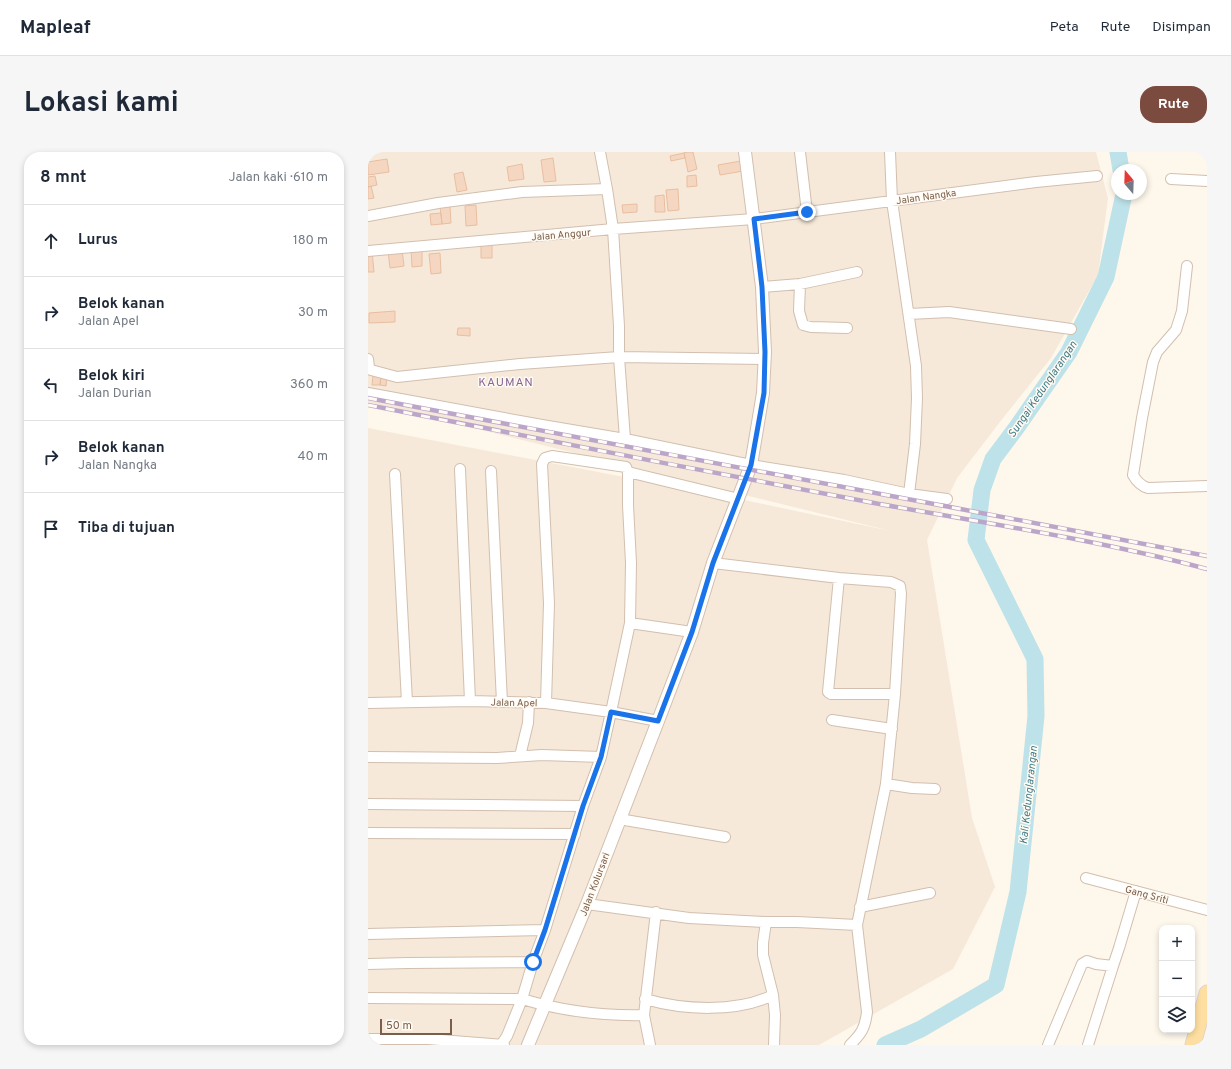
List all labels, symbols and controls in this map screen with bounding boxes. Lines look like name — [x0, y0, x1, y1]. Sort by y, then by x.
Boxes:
text: Mapleaf — [20, 16, 91, 40]
text: Peta — [1050, 19, 1079, 36]
text: Rute — [1101, 19, 1130, 36]
text: Disimpan — [1152, 19, 1211, 36]
text: Lokasi kami — [24, 86, 179, 122]
button: Rute — [1140, 86, 1207, 123]
north arrow — [1111, 164, 1147, 200]
text: 8 mnt — [40, 167, 86, 189]
text: Jalan kaki · 610 m — [229, 170, 328, 186]
street label: Jalan Nangka — [895, 187, 957, 208]
route end — [798, 203, 816, 221]
street label: Jalan Anggur — [531, 226, 592, 245]
icon: ahead — [40, 230, 62, 252]
text: Lurus — [78, 231, 118, 250]
text: 180 m — [293, 233, 328, 249]
text: Belok kanan — [78, 295, 165, 314]
icon: right — [40, 302, 62, 324]
text: 30 m — [298, 305, 328, 321]
text: Jalan Apel — [78, 314, 139, 330]
water label: Sungai Kedunglarangan — [1005, 339, 1080, 441]
text: Belok kiri — [78, 367, 145, 386]
icon: left — [40, 374, 62, 396]
district label: KAUMAN — [478, 375, 534, 391]
text: 360 m — [290, 377, 328, 393]
text: Jalan Durian — [78, 386, 152, 402]
text: Belok kanan — [78, 439, 165, 458]
icon: right — [40, 446, 62, 468]
text: 40 m — [298, 449, 328, 465]
text: Jalan Nangka — [78, 458, 157, 474]
icon: arrive — [40, 518, 62, 540]
text: Tiba di tujuan — [78, 519, 175, 538]
street label: Jalan Apel — [490, 697, 538, 710]
water label: Kali Kedunglarangan — [1017, 745, 1041, 845]
street label: Jalan Kolursari — [577, 851, 613, 918]
street label: Gang Sriti — [1123, 883, 1170, 907]
map controls — [1159, 925, 1195, 1033]
button: + — [1159, 925, 1195, 961]
route start — [524, 953, 542, 971]
button: − — [1159, 961, 1195, 997]
button: layers — [1159, 997, 1195, 1033]
scale bar — [380, 1017, 452, 1036]
text: 50 m — [386, 1019, 412, 1033]

